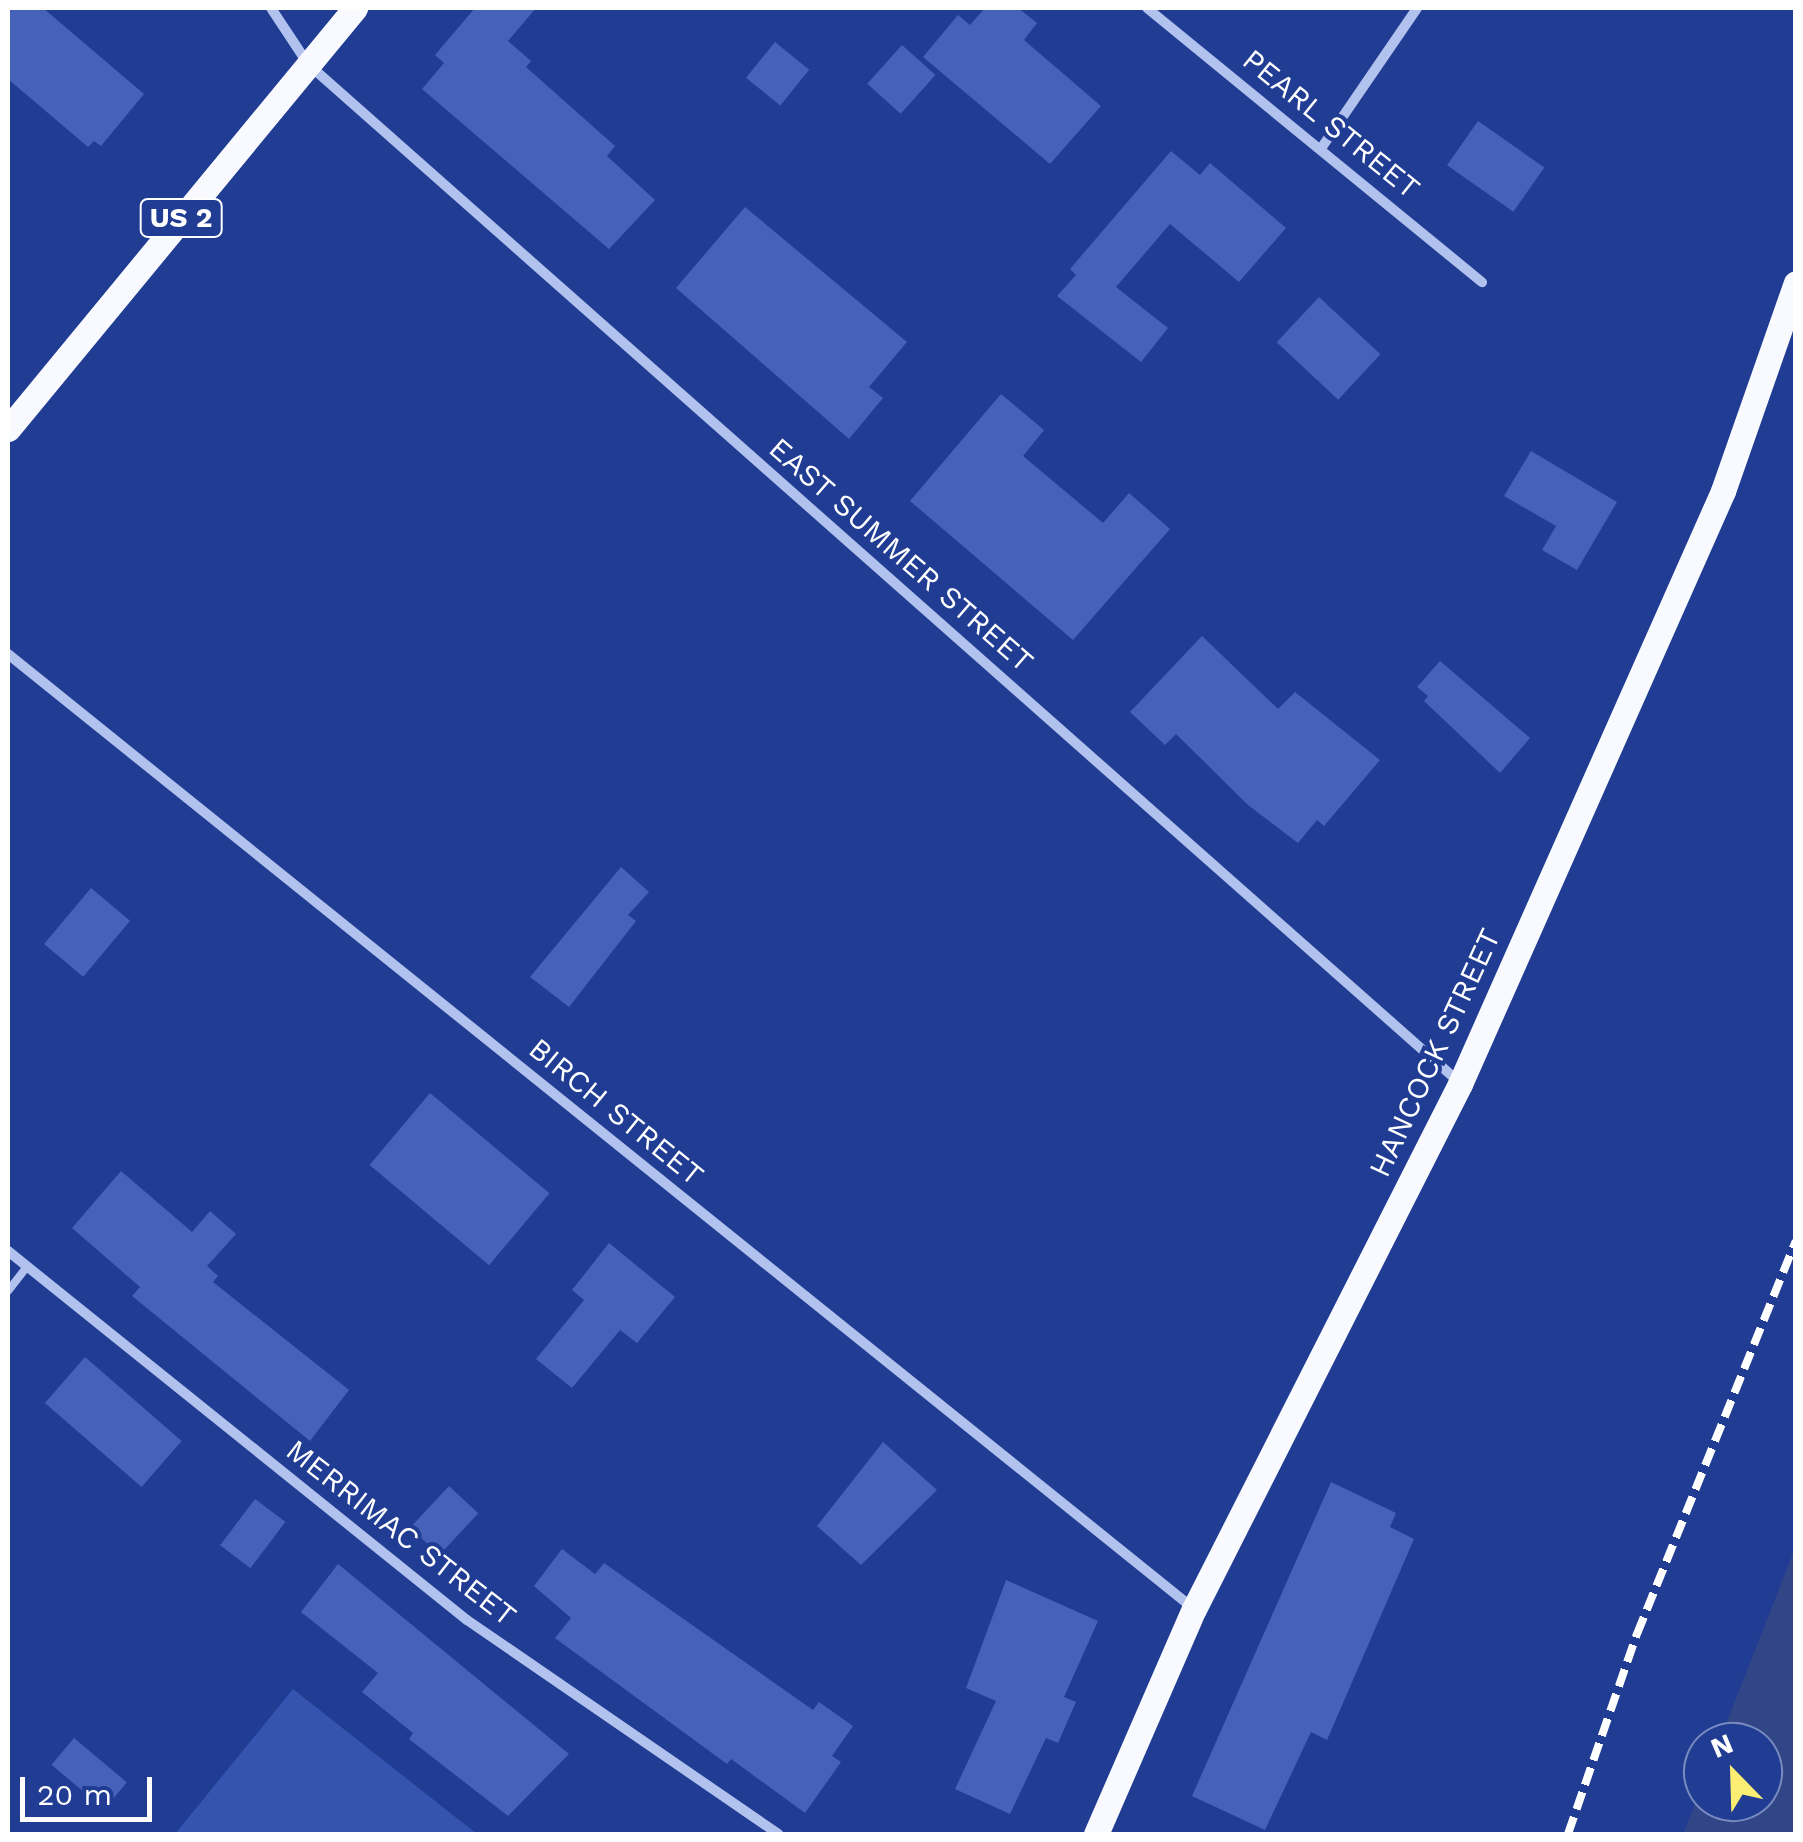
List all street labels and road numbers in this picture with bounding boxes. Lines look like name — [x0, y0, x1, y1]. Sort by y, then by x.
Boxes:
street label: PEARL STREET — [1235, 41, 1427, 207]
road number: US 2 — [138, 195, 224, 241]
street label: EAST SUMMER STREET — [761, 430, 1041, 680]
street label: HANCOCK STREET — [1362, 923, 1508, 1183]
street label: BIRCH STREET — [522, 1031, 710, 1193]
street label: MERRIMAC STREET — [279, 1432, 523, 1634]

